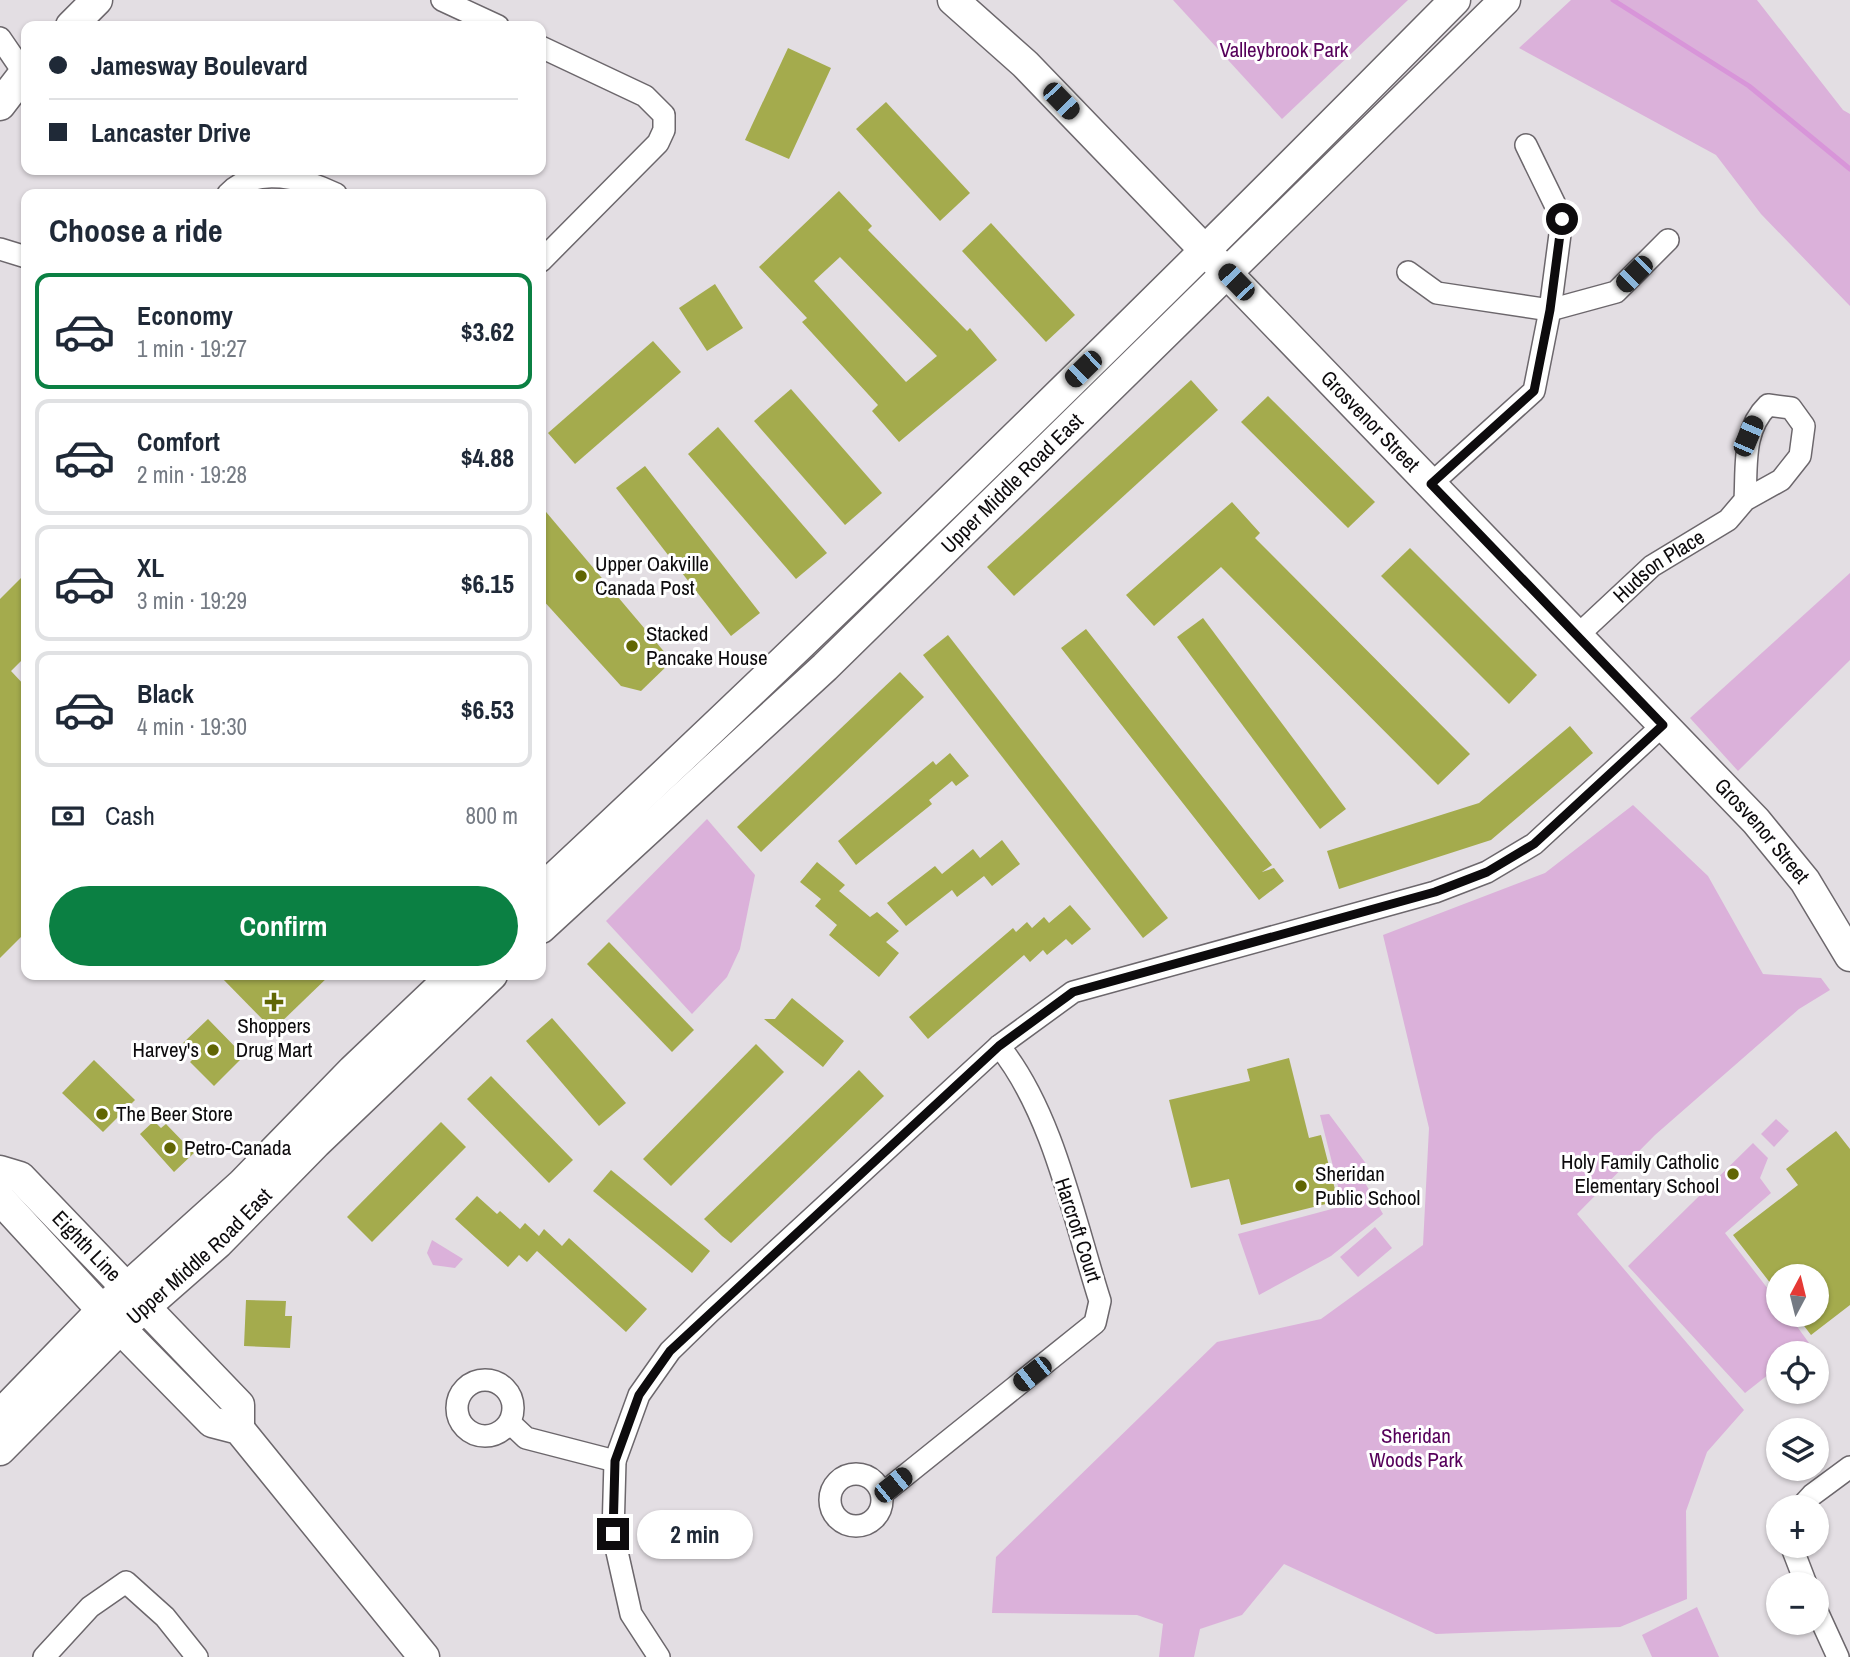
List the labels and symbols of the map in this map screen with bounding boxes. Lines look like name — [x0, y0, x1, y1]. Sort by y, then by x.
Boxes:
park label: Valleybrook Park — [1220, 35, 1349, 64]
car — [1039, 79, 1084, 123]
route start — [1546, 203, 1578, 235]
car — [1612, 252, 1657, 296]
car — [1214, 260, 1259, 304]
car — [1061, 347, 1106, 391]
street label: Grosvenor Street — [1314, 364, 1427, 478]
street label: Upper Middle Road East — [934, 406, 1090, 559]
car — [1731, 413, 1766, 459]
street label: Hudson Place — [1607, 523, 1710, 609]
place label: Upper Oakville Canada Post — [595, 549, 709, 602]
marker: Upper Oakville Canada Post — [573, 568, 589, 584]
place label: Stacked Pancake House — [646, 619, 768, 672]
marker: Stacked Pancake House — [624, 638, 640, 654]
street label: Grosvenor Street — [1708, 772, 1816, 890]
marker: Shoppers Drug Mart — [266, 994, 282, 1010]
place label: Shoppers Drug Mart — [236, 1011, 312, 1064]
place label: Harvey's — [133, 1035, 199, 1064]
marker: Harvey's — [205, 1042, 221, 1058]
place label: The Beer Store — [116, 1099, 233, 1128]
marker: The Beer Store — [94, 1106, 110, 1122]
place label: Petro-Canada — [184, 1133, 292, 1162]
marker: Petro-Canada — [162, 1140, 178, 1156]
place label: Holy Family Catholic Elementary School — [1561, 1147, 1719, 1200]
place label: Sheridan Public School — [1315, 1159, 1420, 1212]
marker: Holy Family Catholic Elementary School — [1725, 1166, 1741, 1182]
street label: Harcroft Court — [1048, 1174, 1109, 1286]
marker: Sheridan Public School — [1293, 1178, 1309, 1194]
street label: Upper Middle Road East — [120, 1181, 278, 1331]
street label: Eighth Line — [46, 1204, 128, 1288]
north arrow — [1766, 1264, 1829, 1326]
car — [1009, 1353, 1056, 1395]
park label: Sheridan Woods Park — [1369, 1421, 1463, 1474]
car — [871, 1464, 916, 1506]
callout: 2 min — [638, 1510, 753, 1558]
route end — [597, 1518, 629, 1550]

